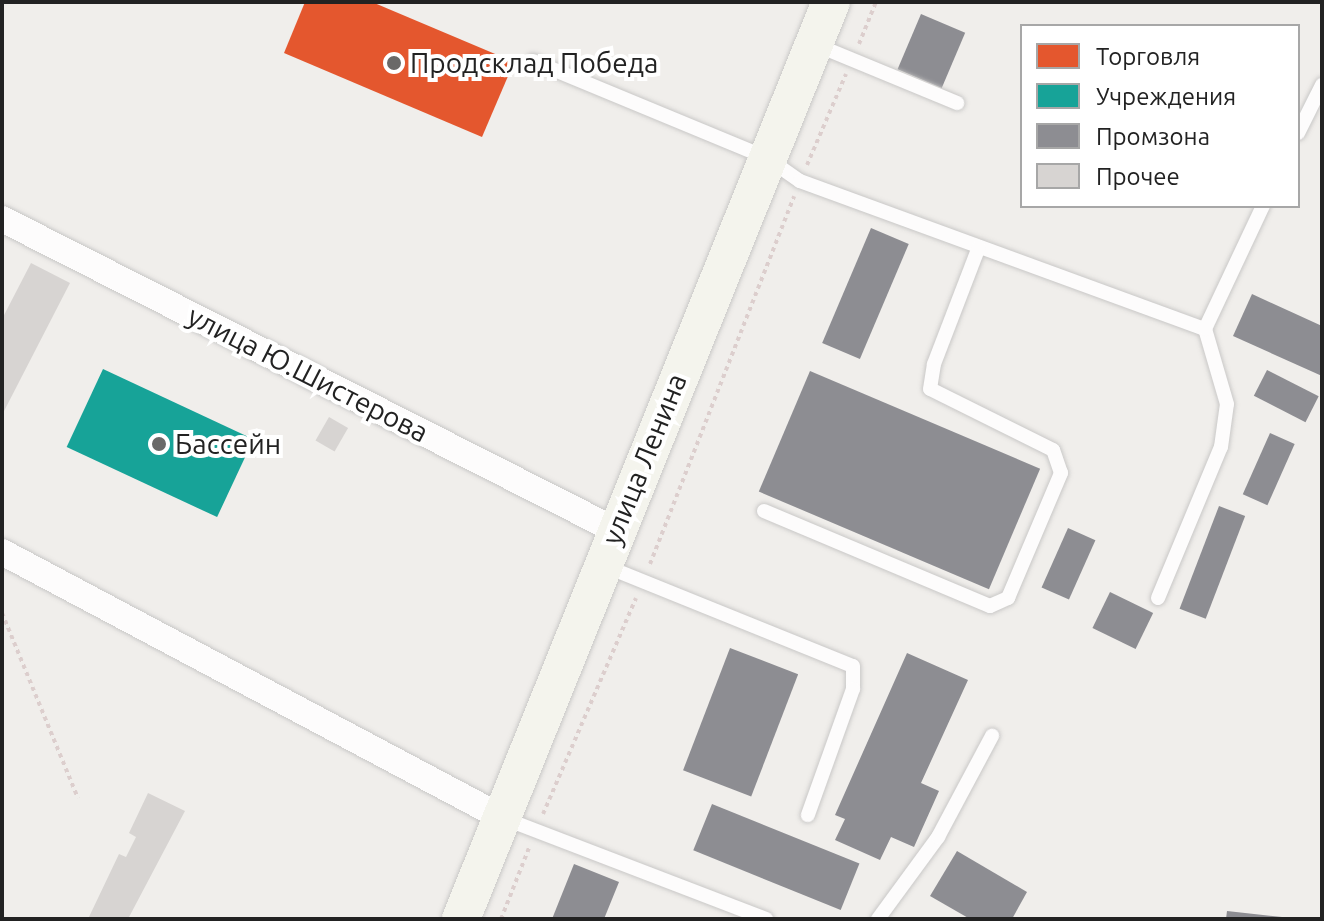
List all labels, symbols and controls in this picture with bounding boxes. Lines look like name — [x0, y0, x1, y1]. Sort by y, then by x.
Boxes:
legend — [1020, 24, 1300, 208]
text: Торговля — [1096, 43, 1200, 70]
place label: Продсклад Победа — [410, 46, 658, 80]
marker: Продсклад Победа — [385, 54, 403, 72]
text: Учреждения — [1096, 83, 1236, 110]
text: Промзона — [1096, 123, 1210, 150]
text: Прочее — [1096, 163, 1180, 190]
street label: улица Ю.Шистерова — [182, 299, 434, 449]
street label: улица Ленина — [594, 369, 694, 549]
place label: Бассейн — [175, 427, 281, 461]
marker: Бассейн — [150, 435, 168, 453]

